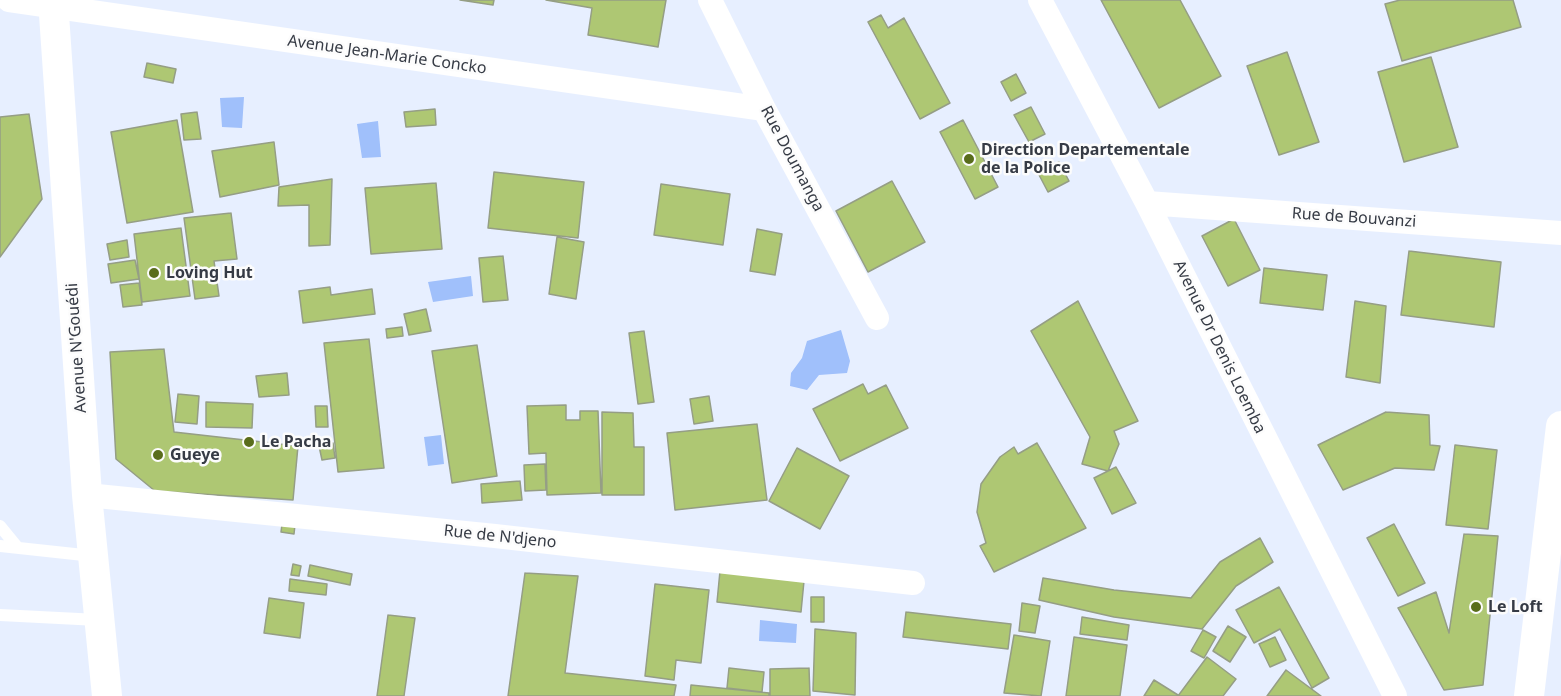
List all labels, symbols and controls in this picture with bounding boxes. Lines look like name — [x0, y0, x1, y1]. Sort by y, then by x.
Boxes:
street label: Avenue Jean-Marie Concko — [286, 32, 488, 78]
street label: Rue Doumanga — [756, 103, 828, 215]
place label: Direction Departementale de la Police — [981, 140, 1189, 178]
marker: Direction Departementale de la Police — [962, 152, 976, 166]
street label: Rue de Bouvanzi — [1291, 204, 1417, 232]
street label: Avenue Dr Denis Loemba — [1169, 257, 1269, 437]
place label: Loving Hut — [166, 263, 253, 283]
marker: Loving Hut — [147, 266, 161, 280]
street label: Avenue N'Gouédi — [63, 282, 91, 414]
place label: Le Pacha — [261, 432, 331, 452]
marker: Le Pacha — [242, 435, 256, 449]
place label: Gueye — [170, 445, 220, 465]
marker: Gueye — [151, 448, 165, 462]
street label: Rue de N'djeno — [443, 522, 557, 552]
place label: Le Loft — [1488, 597, 1543, 617]
marker: Le Loft — [1469, 600, 1483, 614]

